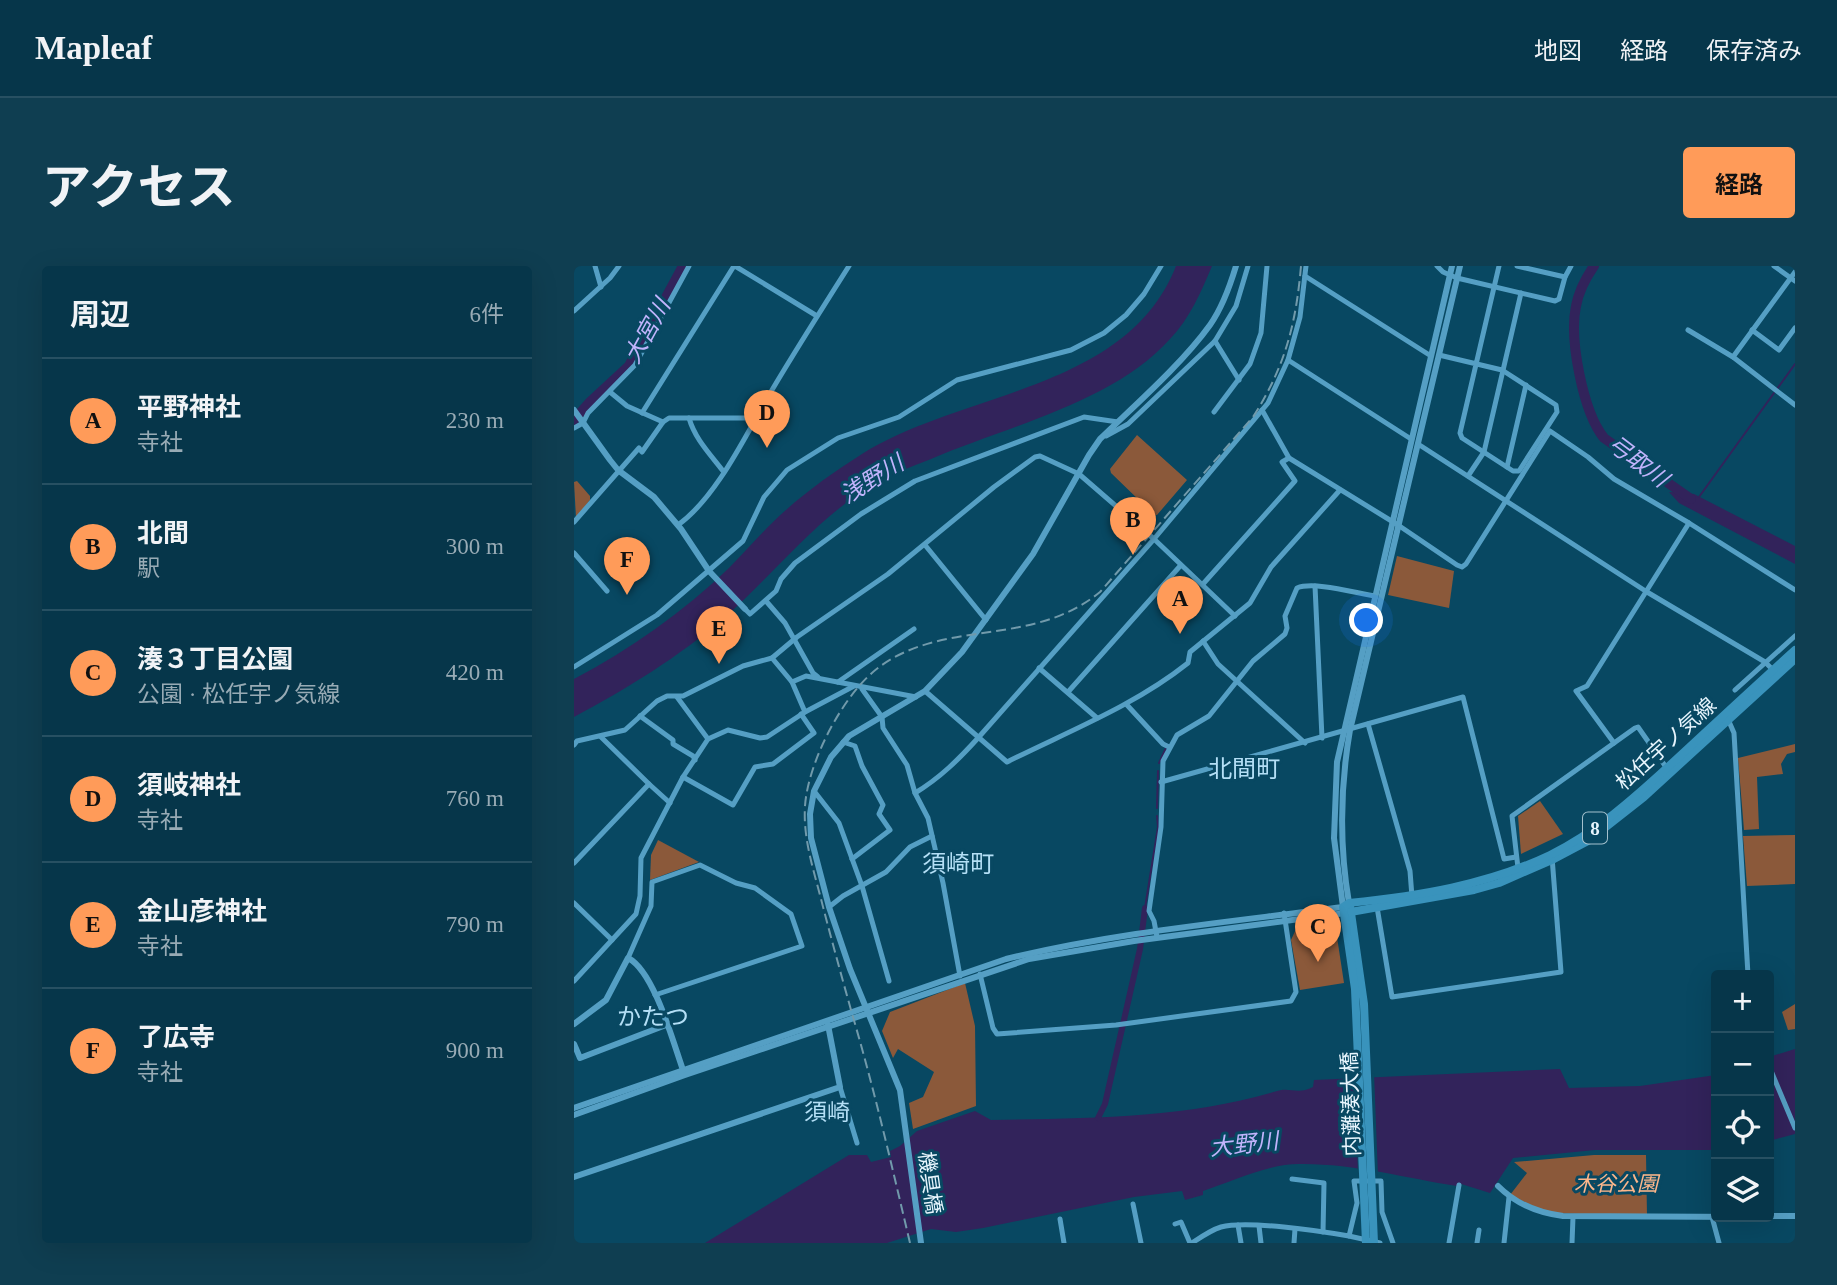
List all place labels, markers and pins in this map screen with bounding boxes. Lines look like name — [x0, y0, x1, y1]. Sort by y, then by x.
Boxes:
pin: D — [744, 390, 790, 448]
pin: B — [1110, 497, 1156, 555]
pin: F — [604, 537, 650, 595]
pin: A — [1157, 576, 1203, 634]
pin: E — [696, 606, 742, 664]
pin: C — [1295, 904, 1341, 962]

